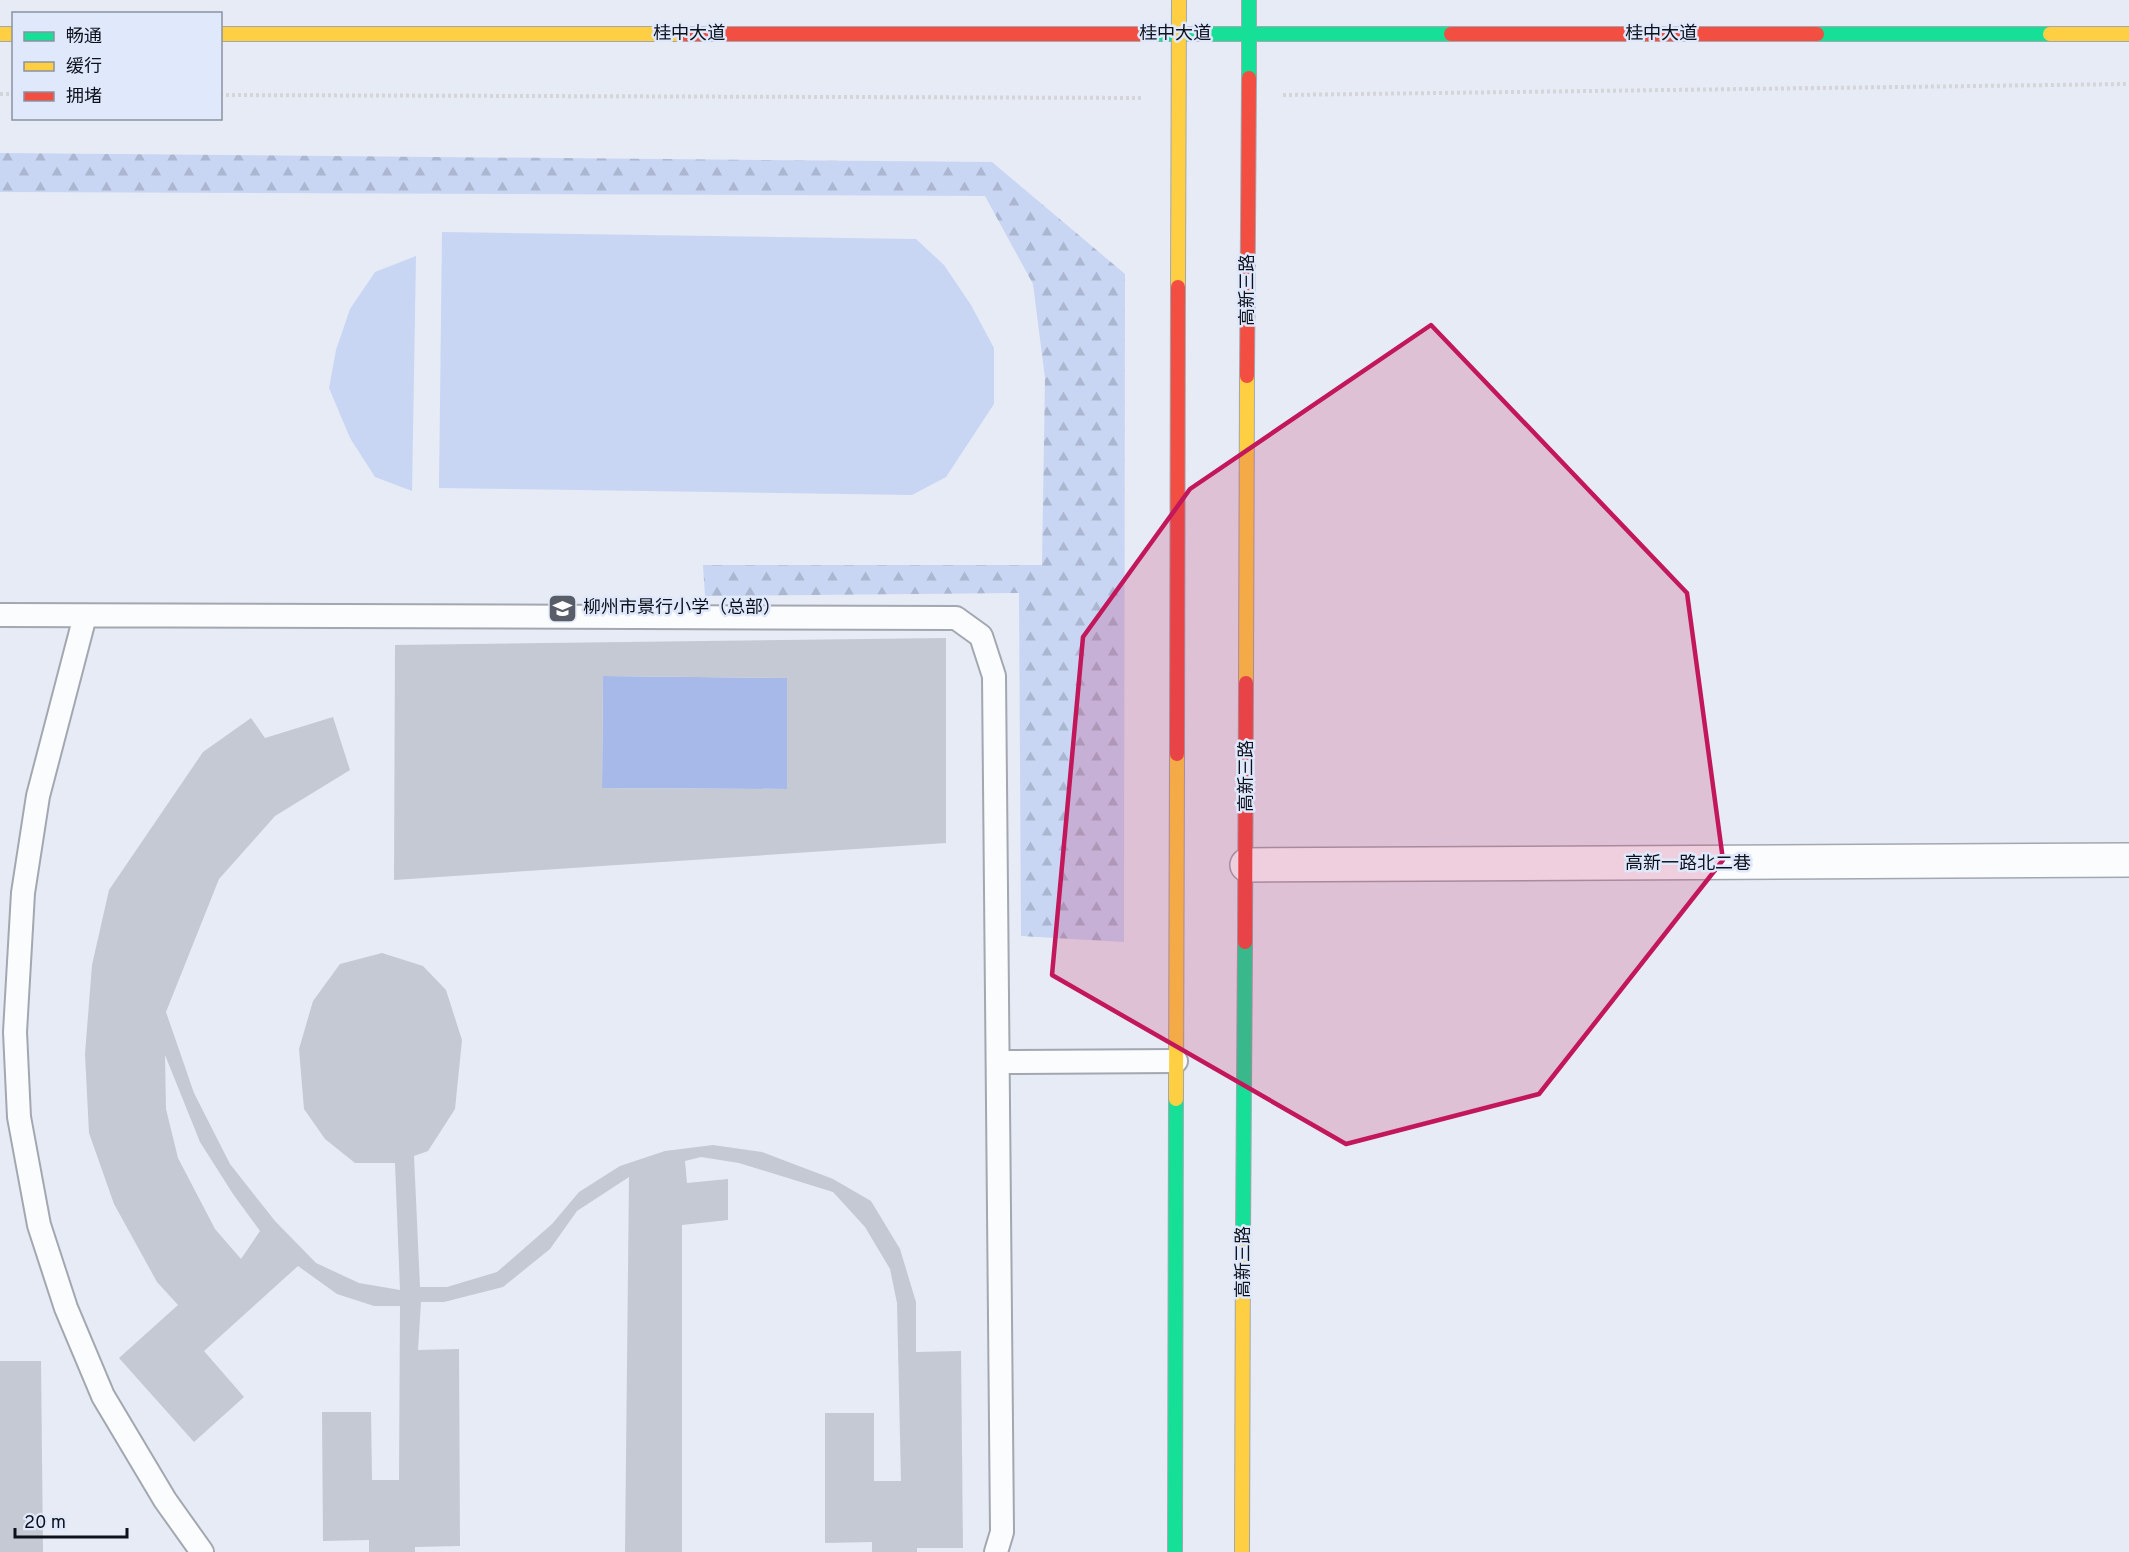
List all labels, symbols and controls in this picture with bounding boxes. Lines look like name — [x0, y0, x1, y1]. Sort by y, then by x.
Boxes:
legend — [12, 12, 222, 120]
street label: 桂中大道 — [653, 23, 725, 46]
street label: 桂中大道 — [1139, 23, 1211, 46]
street label: 桂中大道 — [1625, 23, 1697, 46]
text: 畅通 — [66, 26, 102, 49]
text: 缓行 — [66, 56, 102, 79]
text: 拥堵 — [66, 86, 102, 109]
street label: 高新三路 — [1237, 254, 1260, 326]
school or university icon: 柳州市景行小学（总部） — [546, 592, 578, 624]
place label: 柳州市景行小学（总部） — [583, 597, 781, 620]
street label: 高新三路 — [1236, 740, 1259, 812]
street label: 高新一路北二巷 — [1625, 853, 1751, 876]
street label: 高新三路 — [1233, 1226, 1256, 1298]
scale bar — [15, 1501, 128, 1539]
text: 20 m — [24, 1512, 66, 1535]

